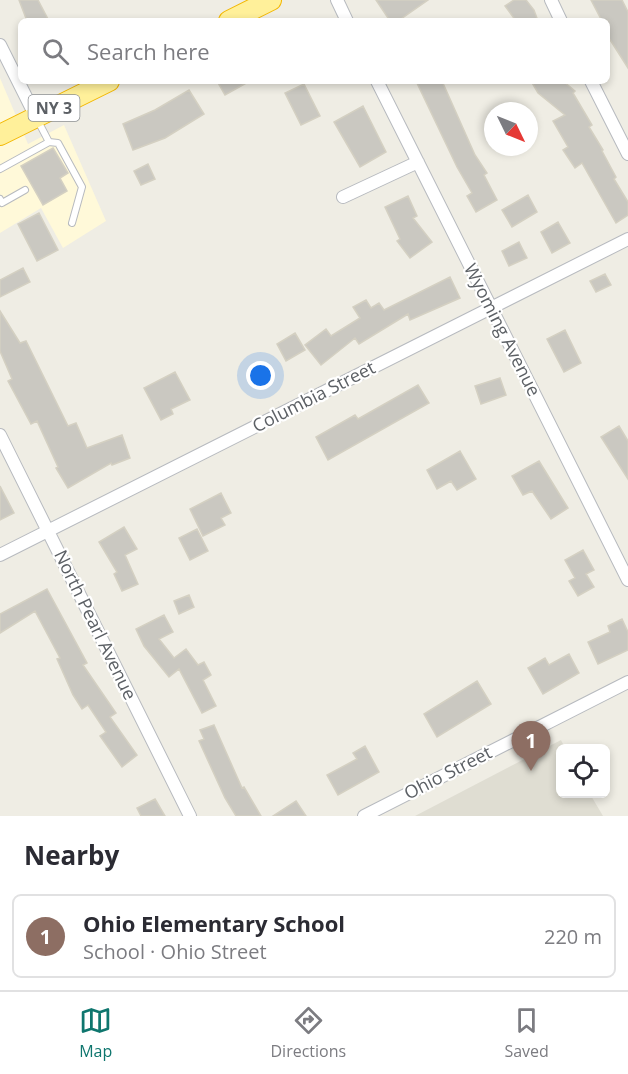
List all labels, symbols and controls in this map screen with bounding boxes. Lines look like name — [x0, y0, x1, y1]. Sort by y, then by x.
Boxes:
search box — [18, 18, 610, 84]
icon: search — [39, 35, 72, 68]
text: Search here — [87, 36, 210, 66]
road number: NY 3 — [28, 95, 80, 121]
north arrow — [484, 102, 538, 156]
street label: Wyoming Avenue — [459, 259, 547, 400]
street label: Columbia Street — [248, 355, 379, 437]
your location — [246, 361, 275, 390]
street label: North Pearl Avenue — [49, 546, 143, 704]
pin: 1 — [512, 722, 550, 771]
street label: Ohio Street — [400, 740, 495, 804]
map controls — [556, 744, 610, 798]
button: locate — [556, 744, 610, 798]
text: Nearby — [24, 837, 119, 873]
text: Ohio Elementary School — [83, 908, 345, 938]
text: 1 — [40, 923, 51, 950]
text: 220 m — [544, 923, 602, 950]
text: School · Ohio Street — [83, 938, 267, 965]
tab: Map — [79, 1004, 112, 1062]
tab: Directions — [271, 1004, 346, 1062]
tab: Saved — [504, 1004, 549, 1062]

